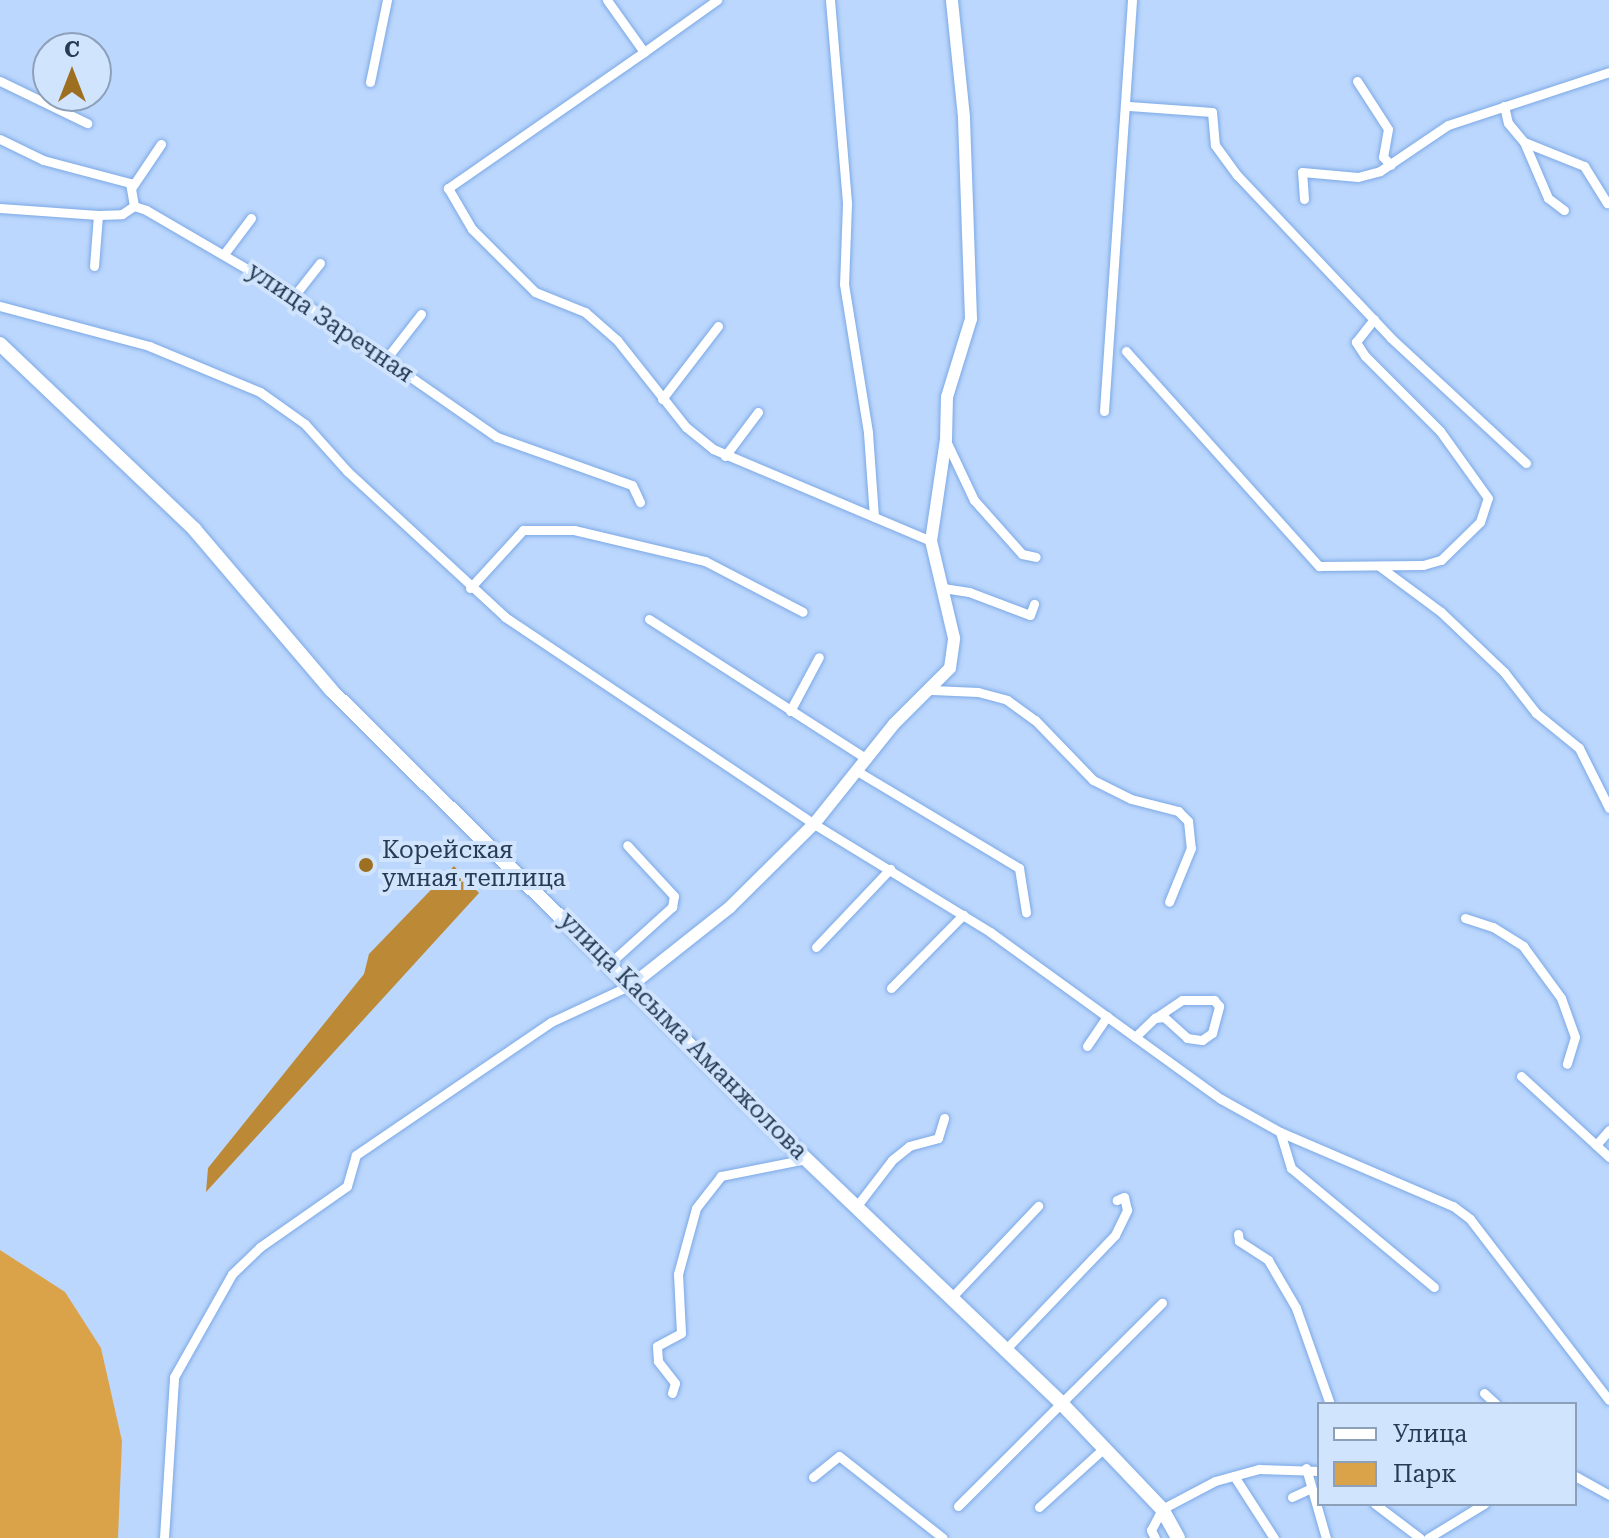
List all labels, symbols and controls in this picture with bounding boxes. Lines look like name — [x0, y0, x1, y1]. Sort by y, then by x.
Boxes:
north arrow — [32, 32, 112, 112]
text: С — [64, 37, 80, 62]
street label: улица Заречная — [242, 257, 418, 389]
place label: Корейская умная теплица — [382, 837, 566, 893]
marker: Корейская умная теплица — [357, 856, 375, 874]
street label: улица Касыма Аманжолова — [553, 906, 813, 1166]
legend — [1317, 1402, 1577, 1506]
text: Улица — [1393, 1420, 1467, 1448]
text: Парк — [1393, 1460, 1456, 1488]

